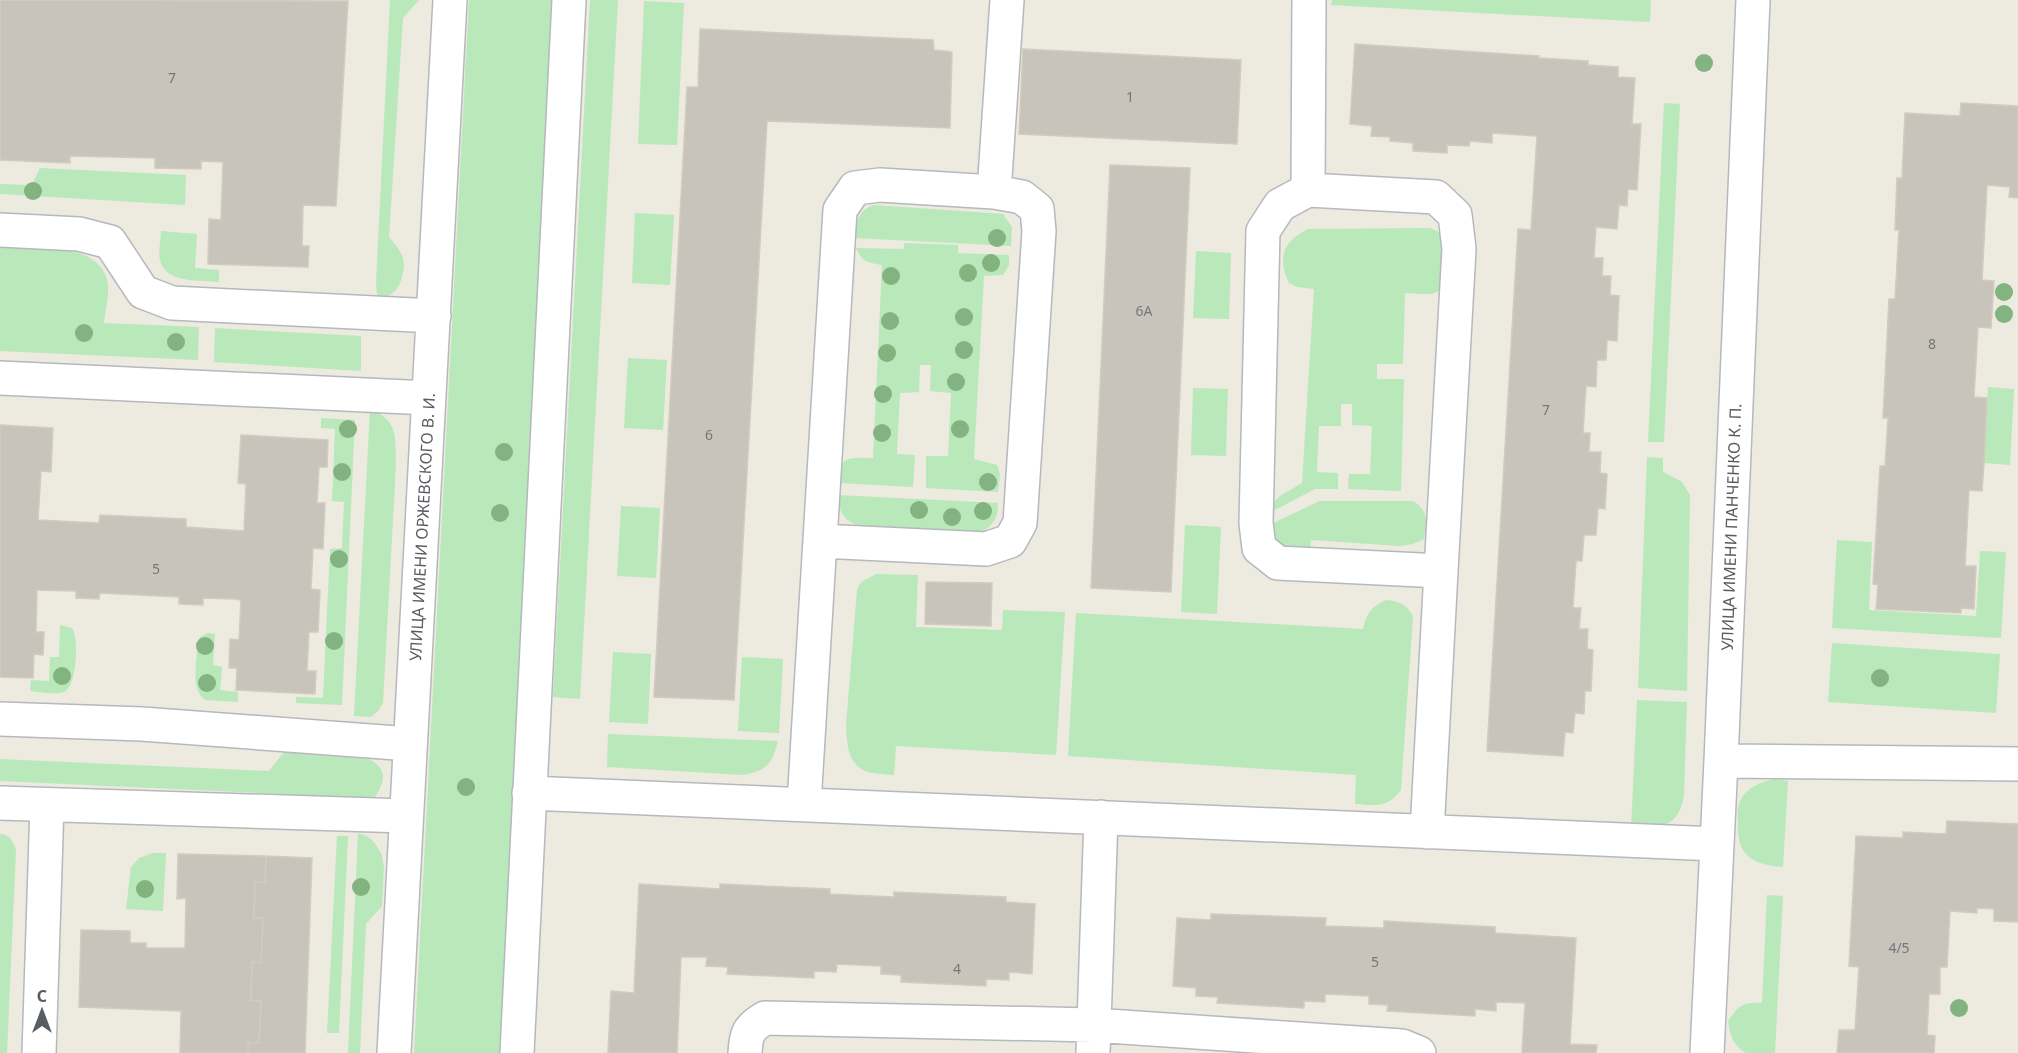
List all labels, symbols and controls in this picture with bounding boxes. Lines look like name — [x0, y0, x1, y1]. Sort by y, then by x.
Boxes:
house number: 7 — [168, 68, 176, 87]
house number: 1 — [1126, 87, 1134, 106]
house number: 6А — [1136, 301, 1153, 320]
house number: 8 — [1928, 334, 1936, 353]
street label: УЛИЦА ИМЕНИ ОРЖЕВСКОГО В. И. — [404, 392, 440, 662]
house number: 7 — [1542, 400, 1550, 419]
street label: УЛИЦА ИМЕНИ ПАНЧЕНКО К. П. — [1716, 403, 1746, 651]
house number: 6 — [705, 425, 713, 444]
house number: 5 — [152, 559, 160, 578]
house number: 4/5 — [1888, 938, 1910, 957]
house number: 5 — [1371, 952, 1379, 971]
house number: 4 — [953, 959, 961, 978]
north arrow — [12, 981, 72, 1041]
text: С — [37, 985, 47, 1007]

